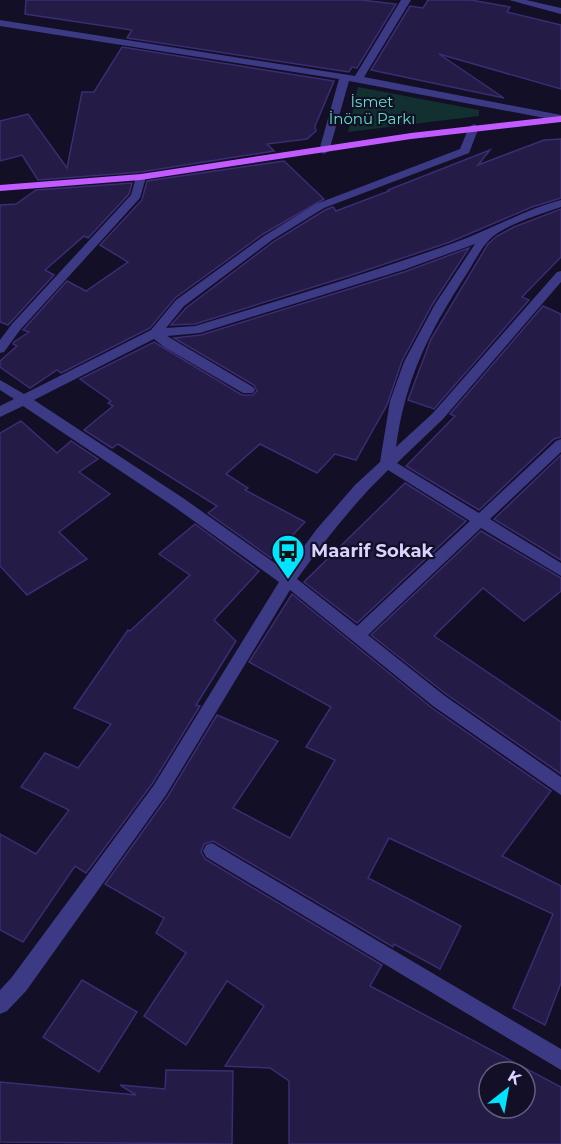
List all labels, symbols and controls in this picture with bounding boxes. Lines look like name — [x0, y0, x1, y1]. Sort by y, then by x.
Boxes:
park label: İsmet İnönü Parkı — [329, 92, 415, 128]
bus stop icon: Maarif Sokak — [270, 533, 306, 580]
place label: Maarif Sokak — [311, 540, 434, 562]
north arrow — [477, 1060, 537, 1120]
text: K — [504, 1066, 525, 1089]

